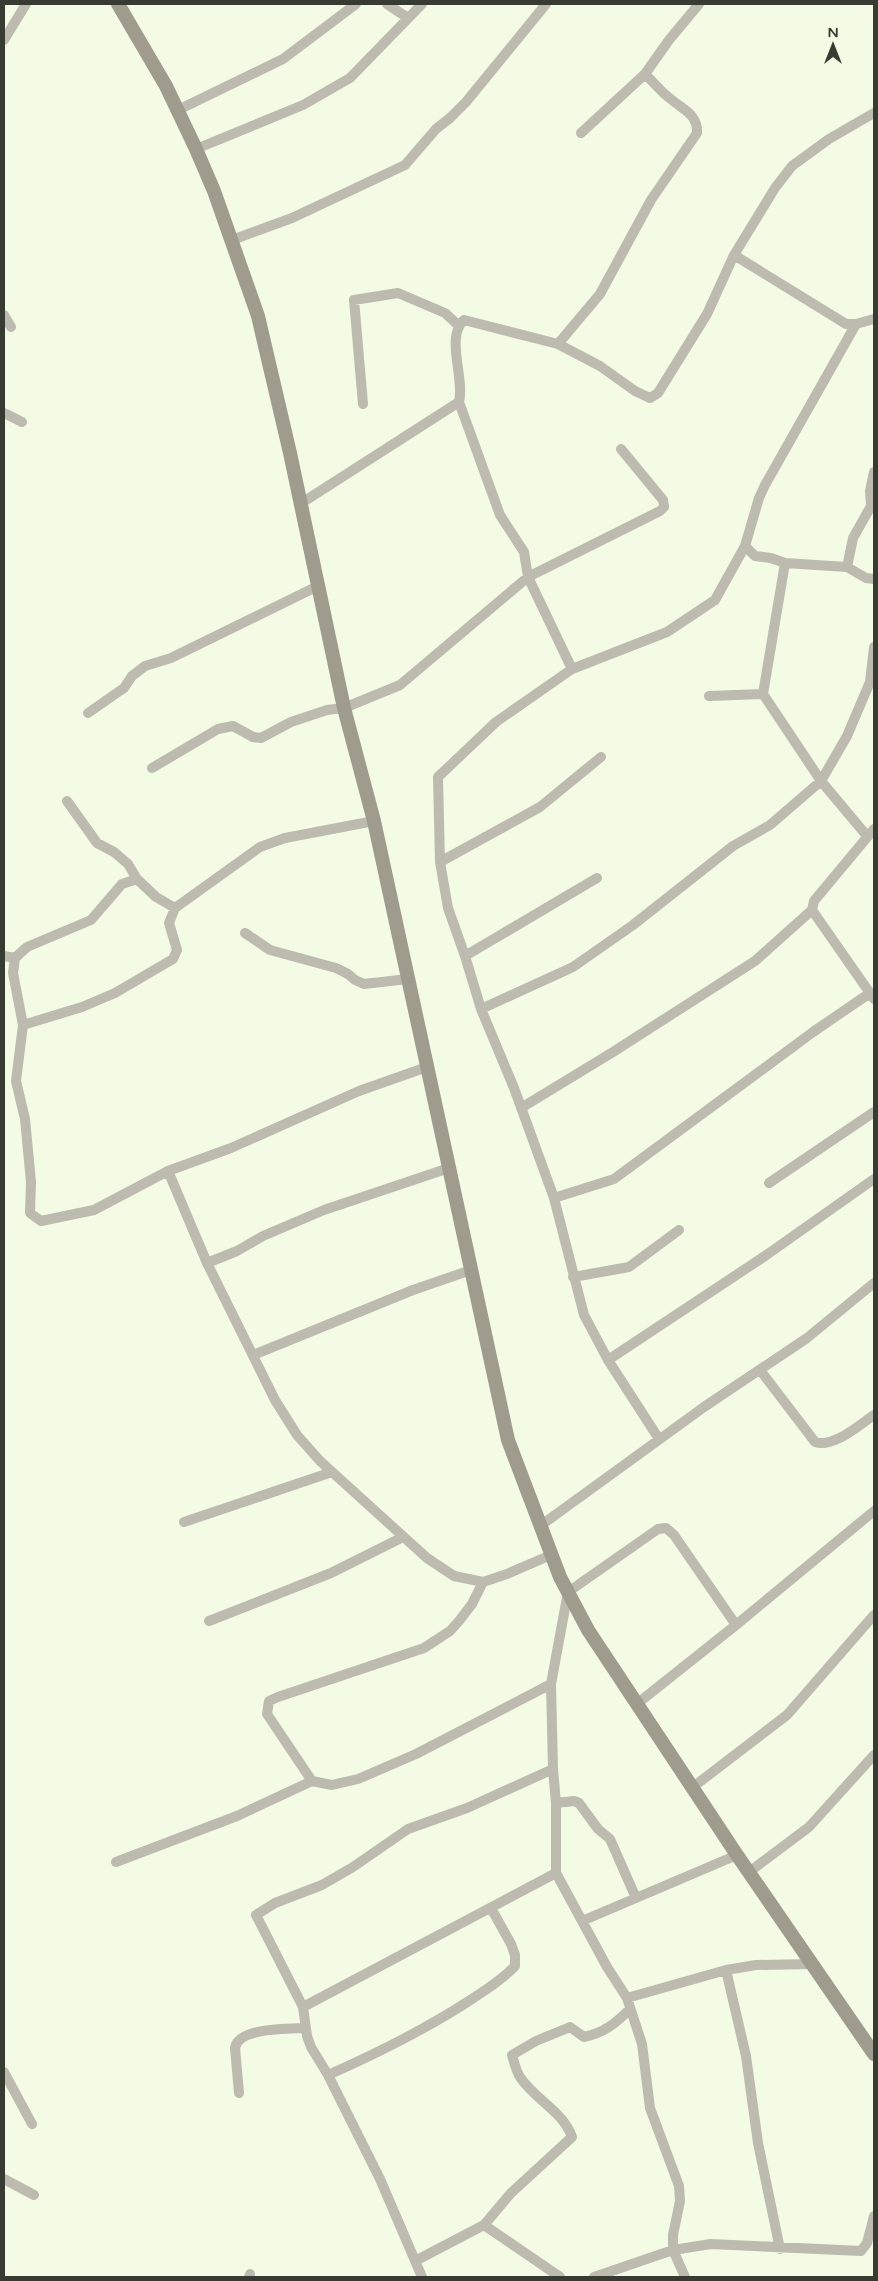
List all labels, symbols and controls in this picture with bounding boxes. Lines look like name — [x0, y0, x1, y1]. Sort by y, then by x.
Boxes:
north arrow — [808, 20, 858, 70]
text: N — [827, 24, 839, 41]

